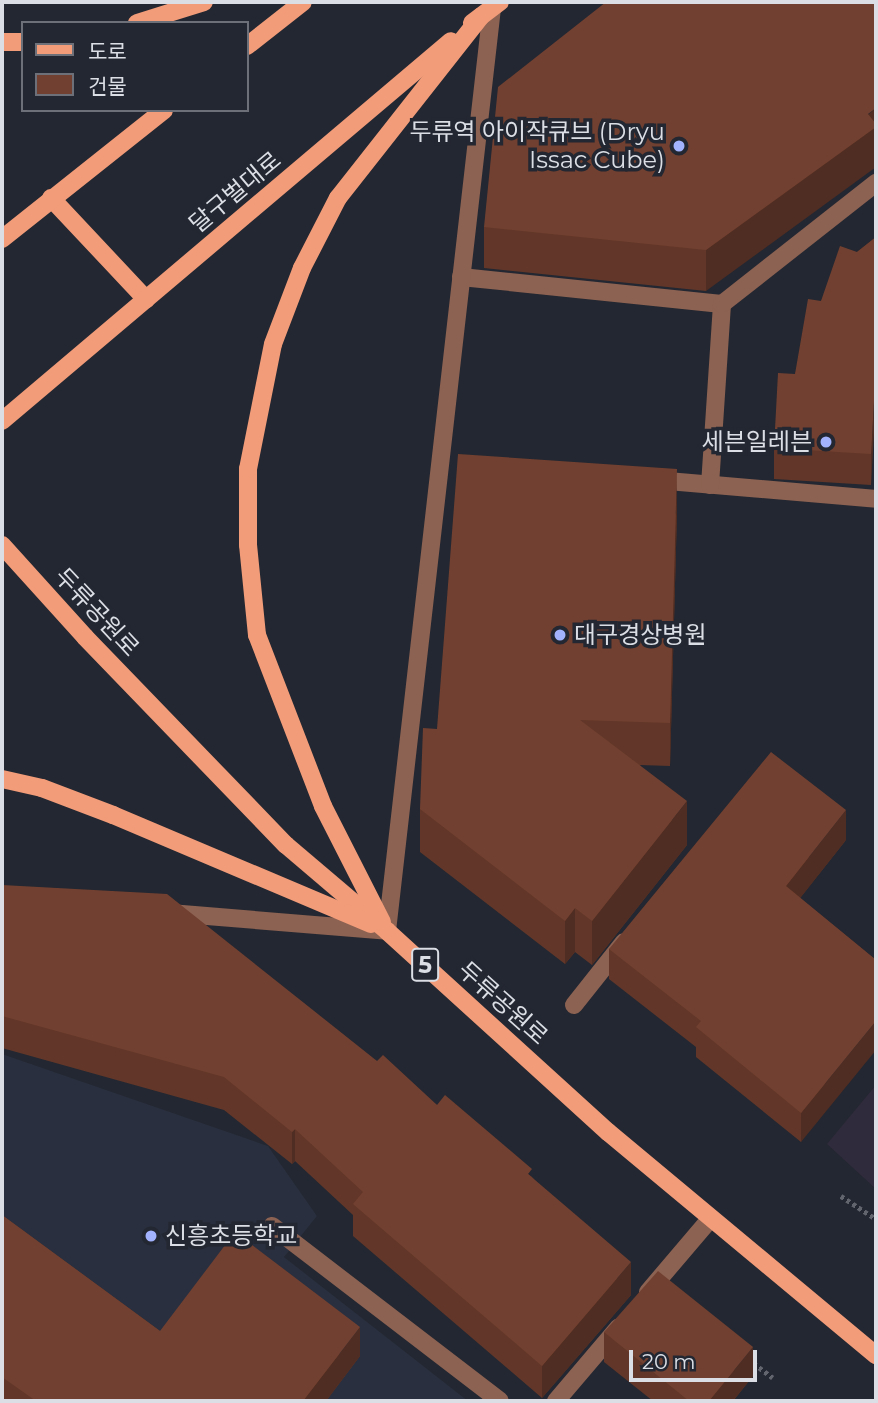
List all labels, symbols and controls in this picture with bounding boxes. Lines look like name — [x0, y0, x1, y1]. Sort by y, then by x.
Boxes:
legend — [21, 21, 248, 112]
text: 도로 — [88, 39, 127, 64]
text: 건물 — [88, 74, 127, 99]
place label: 두류역 아이작큐브 (Dryu Issac Cube) — [409, 118, 665, 174]
marker: 두류역 아이작큐브 (Dryu Issac Cube) — [671, 138, 687, 154]
street label: 달구벌대로 — [183, 145, 287, 239]
place label: 세븐일레븐 — [702, 428, 812, 456]
marker: 세븐일레븐 — [818, 434, 834, 450]
street label: 두류공원로 — [49, 562, 145, 662]
place label: 대구경상병원 — [574, 621, 706, 649]
marker: 대구경상병원 — [552, 627, 568, 643]
road number: 5 — [411, 946, 439, 984]
street label: 두류공원로 — [452, 955, 554, 1051]
place label: 신흥초등학교 — [165, 1222, 297, 1250]
marker: 신흥초등학교 — [143, 1228, 159, 1244]
scale bar — [633, 1336, 761, 1380]
text: 20 m — [642, 1349, 696, 1374]

